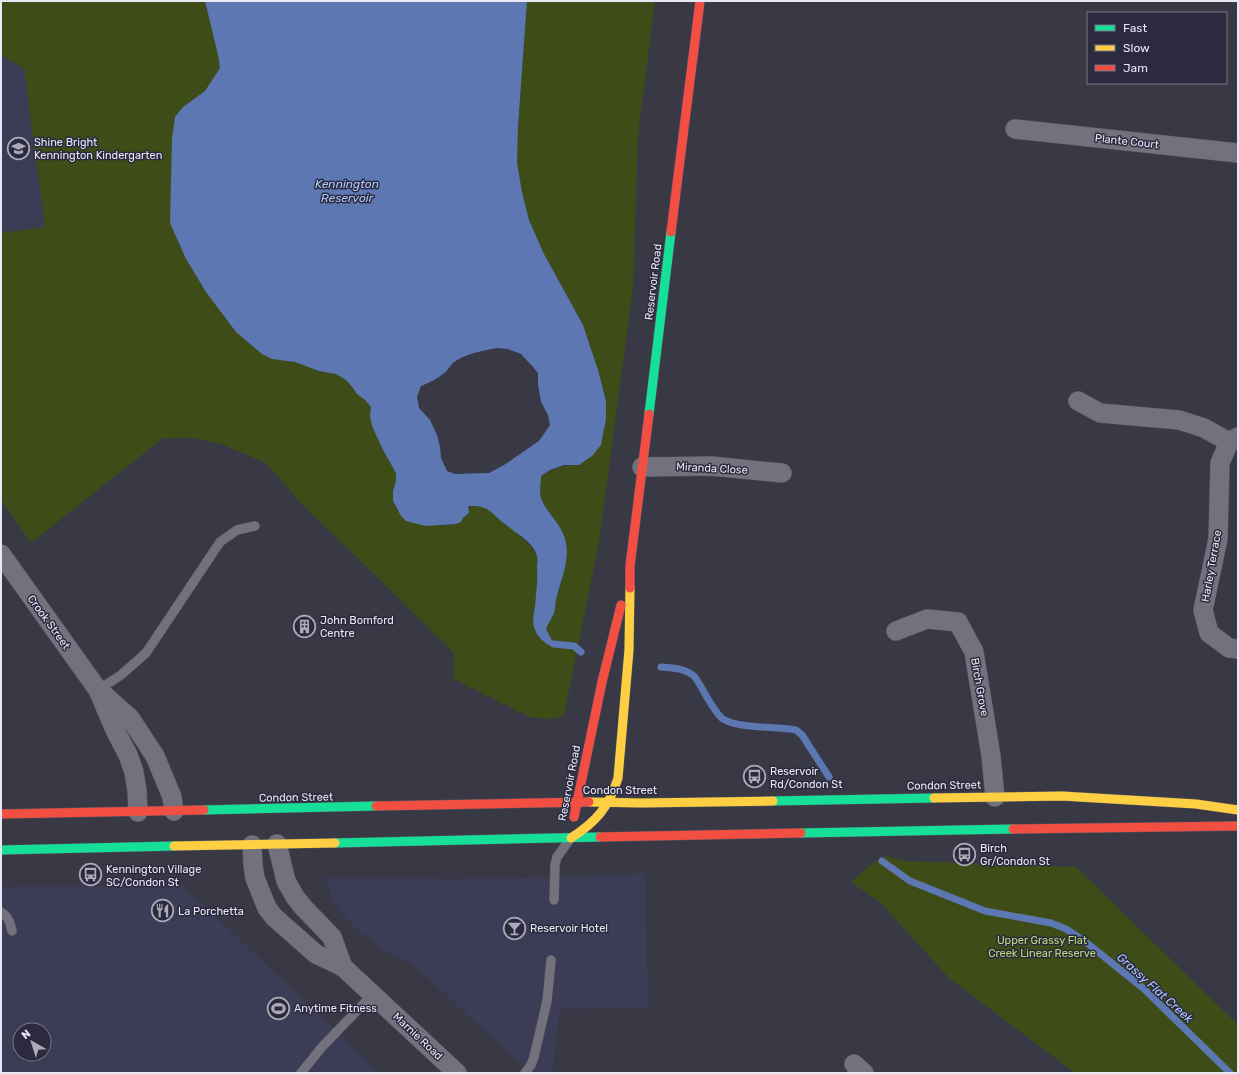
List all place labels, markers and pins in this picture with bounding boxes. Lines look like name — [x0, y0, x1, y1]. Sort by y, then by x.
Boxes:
school or university icon: Shine Bright Kennington Kindergarten — [5, 135, 31, 161]
place label: Shine Bright Kennington Kindergarten — [34, 136, 162, 162]
building icon: John Bomford Centre — [291, 613, 317, 639]
place label: John Bomford Centre — [320, 614, 394, 640]
bus stop icon: Reservoir Rd/Condon St — [742, 764, 768, 790]
place label: Reservoir Rd/Condon St — [770, 765, 843, 791]
bus stop icon: Birch Gr/Condon St — [952, 841, 978, 867]
place label: Birch Gr/Condon St — [980, 842, 1051, 868]
bus stop icon: Kennington Village SC/Condon St — [78, 862, 104, 888]
place label: Kennington Village SC/Condon St — [106, 863, 201, 889]
restaurant icon: La Porchetta — [149, 898, 175, 924]
place label: La Porchetta — [178, 905, 244, 918]
bar icon: Reservoir Hotel — [501, 915, 527, 941]
place label: Reservoir Hotel — [530, 922, 608, 935]
sports icon: Anytime Fitness — [266, 995, 292, 1021]
place label: Anytime Fitness — [294, 1002, 377, 1015]

